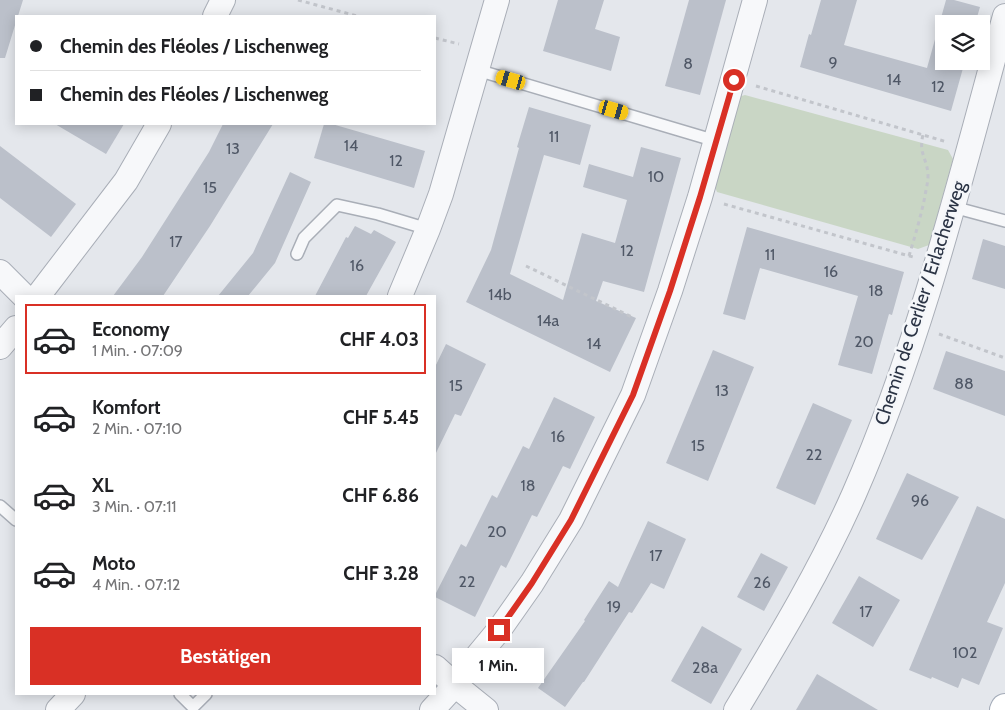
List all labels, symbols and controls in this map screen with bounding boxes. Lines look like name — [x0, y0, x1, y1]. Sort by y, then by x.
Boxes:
map controls — [935, 15, 990, 70]
button: layers — [935, 15, 990, 70]
text: Chemin des Fléoles / Lischenweg — [60, 35, 328, 58]
house number: 9 — [828, 53, 838, 72]
house number: 8 — [683, 54, 693, 73]
car — [494, 69, 527, 91]
route start — [723, 69, 745, 91]
house number: 14 — [887, 70, 901, 89]
house number: 12 — [931, 77, 945, 96]
text: Chemin des Fléoles / Lischenweg — [60, 83, 328, 106]
car — [597, 99, 630, 121]
house number: 11 — [549, 127, 559, 146]
house number: 14 — [344, 136, 358, 155]
house number: 13 — [226, 139, 240, 158]
house number: 12 — [389, 151, 403, 170]
house number: 10 — [648, 167, 664, 186]
street label: Chemin de Cerlier / Erlacherweg — [870, 177, 971, 428]
house number: 15 — [203, 178, 217, 197]
house number: 17 — [169, 232, 183, 251]
house number: 12 — [620, 241, 634, 260]
house number: 11 — [765, 245, 775, 264]
house number: 16 — [350, 256, 364, 275]
house number: 16 — [824, 262, 838, 281]
house number: 18 — [869, 281, 883, 300]
house number: 14b — [488, 285, 512, 304]
house number: 14a — [537, 311, 559, 330]
icon: car — [32, 317, 77, 362]
text: Economy — [92, 318, 170, 341]
text: CHF 4.03 — [340, 328, 419, 351]
house number: 20 — [854, 332, 874, 351]
house number: 14 — [587, 334, 601, 353]
text: 1 Min. · 07:09 — [92, 341, 183, 360]
house number: 88 — [954, 374, 974, 393]
house number: 15 — [449, 376, 463, 395]
house number: 13 — [715, 381, 729, 400]
icon: car — [32, 395, 77, 440]
text: Komfort — [92, 396, 161, 419]
text: CHF 5.45 — [343, 406, 419, 429]
text: 2 Min. · 07:10 — [92, 419, 182, 438]
house number: 16 — [551, 427, 565, 446]
house number: 15 — [691, 436, 705, 455]
house number: 22 — [806, 445, 822, 464]
icon: car — [32, 473, 77, 518]
text: XL — [92, 474, 113, 497]
house number: 18 — [521, 476, 535, 495]
text: CHF 6.86 — [342, 484, 419, 507]
house number: 96 — [911, 491, 929, 510]
text: 3 Min. · 07:11 — [92, 497, 177, 516]
house number: 20 — [487, 522, 507, 541]
house number: 17 — [649, 546, 663, 565]
icon: car — [32, 551, 77, 596]
text: Moto — [92, 552, 136, 575]
text: CHF 3.28 — [343, 562, 419, 585]
house number: 22 — [459, 572, 475, 591]
house number: 26 — [753, 573, 771, 592]
text: 4 Min. · 07:12 — [92, 575, 180, 594]
house number: 19 — [607, 597, 621, 616]
house number: 17 — [859, 602, 873, 621]
route end — [488, 619, 510, 641]
button: Bestätigen — [30, 627, 421, 685]
house number: 102 — [953, 643, 977, 662]
callout: 1 Min. — [453, 648, 545, 682]
text: 1 Min. — [479, 656, 517, 675]
house number: 28a — [692, 658, 718, 677]

